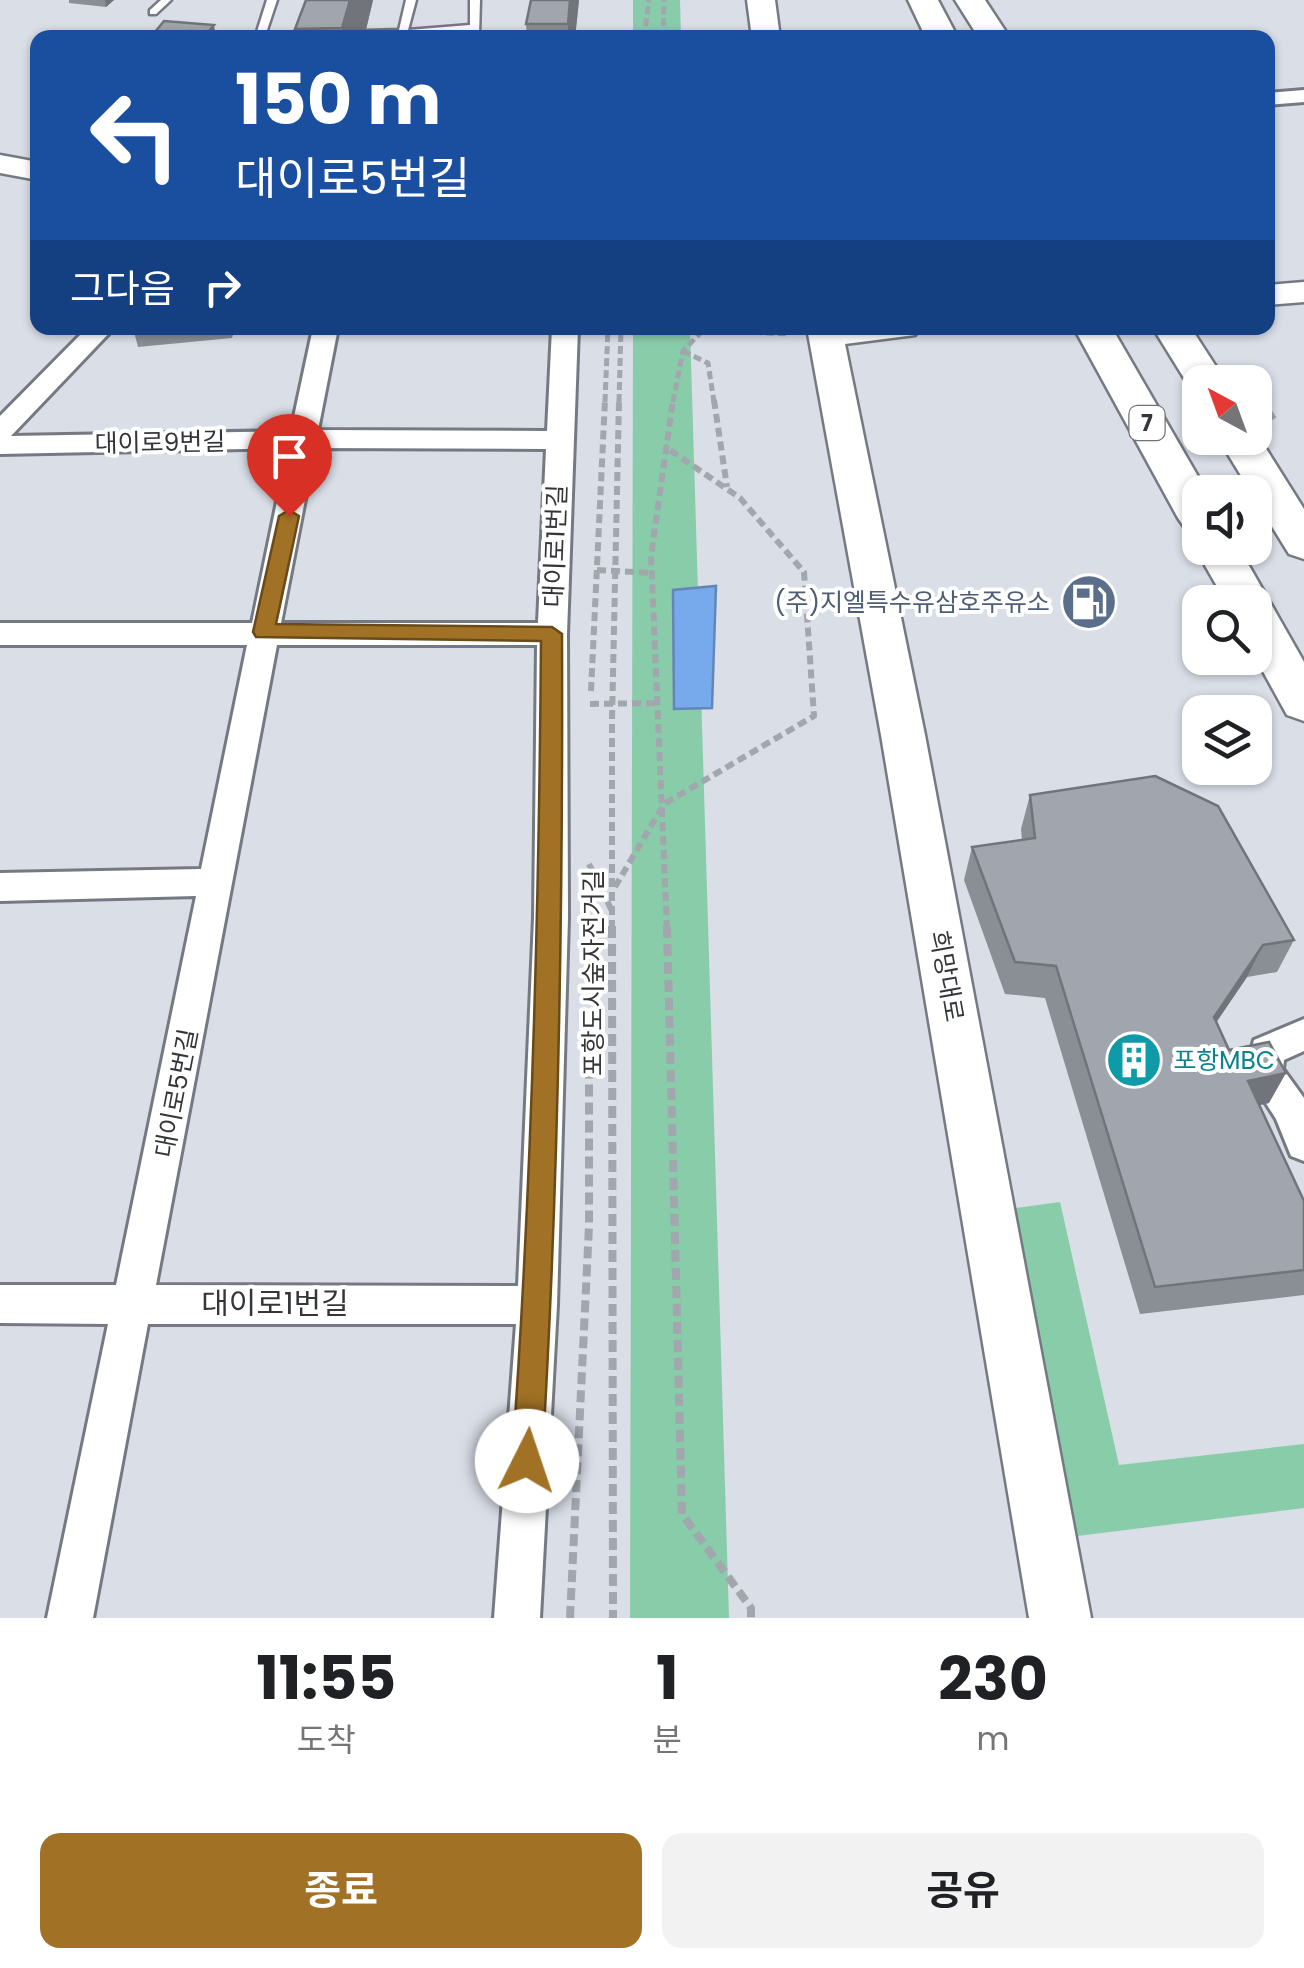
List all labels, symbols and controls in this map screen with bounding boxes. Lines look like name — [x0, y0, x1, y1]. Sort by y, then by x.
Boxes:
text: 150 m — [235, 50, 441, 149]
icon: left — [70, 70, 200, 200]
text: 대이로5번길 — [235, 147, 470, 210]
icon: right — [195, 260, 250, 315]
text: 그다음 — [70, 262, 175, 315]
north arrow — [1182, 365, 1272, 455]
map controls — [1182, 365, 1272, 785]
road number: 7 — [1130, 406, 1164, 440]
pin — [247, 414, 332, 517]
street label: 대이로9번길 — [94, 424, 226, 461]
icon: arrive — [262, 429, 317, 484]
button: sound — [1182, 475, 1272, 565]
street label: 대이로1번길 — [536, 484, 575, 608]
fuel station icon: (주)지엘특수유삼호주유소 — [1059, 572, 1119, 632]
place label: (주)지엘특수유삼호주유소 — [774, 585, 1050, 620]
button: search — [1182, 585, 1272, 675]
button: layers — [1182, 695, 1272, 785]
street label: 포항도시숲자전거길 — [576, 869, 611, 1077]
street label: 희망대로 — [921, 928, 972, 1024]
street label: 대이로5번길 — [147, 1026, 206, 1161]
building icon: 포항MBC — [1104, 1030, 1164, 1090]
place label: 포항MBC — [1173, 1043, 1275, 1078]
street label: 대이로1번길 — [201, 1282, 349, 1325]
position arrow — [475, 1409, 579, 1513]
text: 11:55 — [256, 1636, 396, 1720]
text: 1 — [656, 1636, 679, 1720]
text: 230 — [938, 1637, 1048, 1721]
text: m — [977, 1716, 1009, 1761]
text: 도착 — [297, 1717, 356, 1762]
text: 분 — [653, 1717, 682, 1762]
button: 종료 — [40, 1833, 642, 1948]
button: 공유 — [662, 1833, 1264, 1948]

